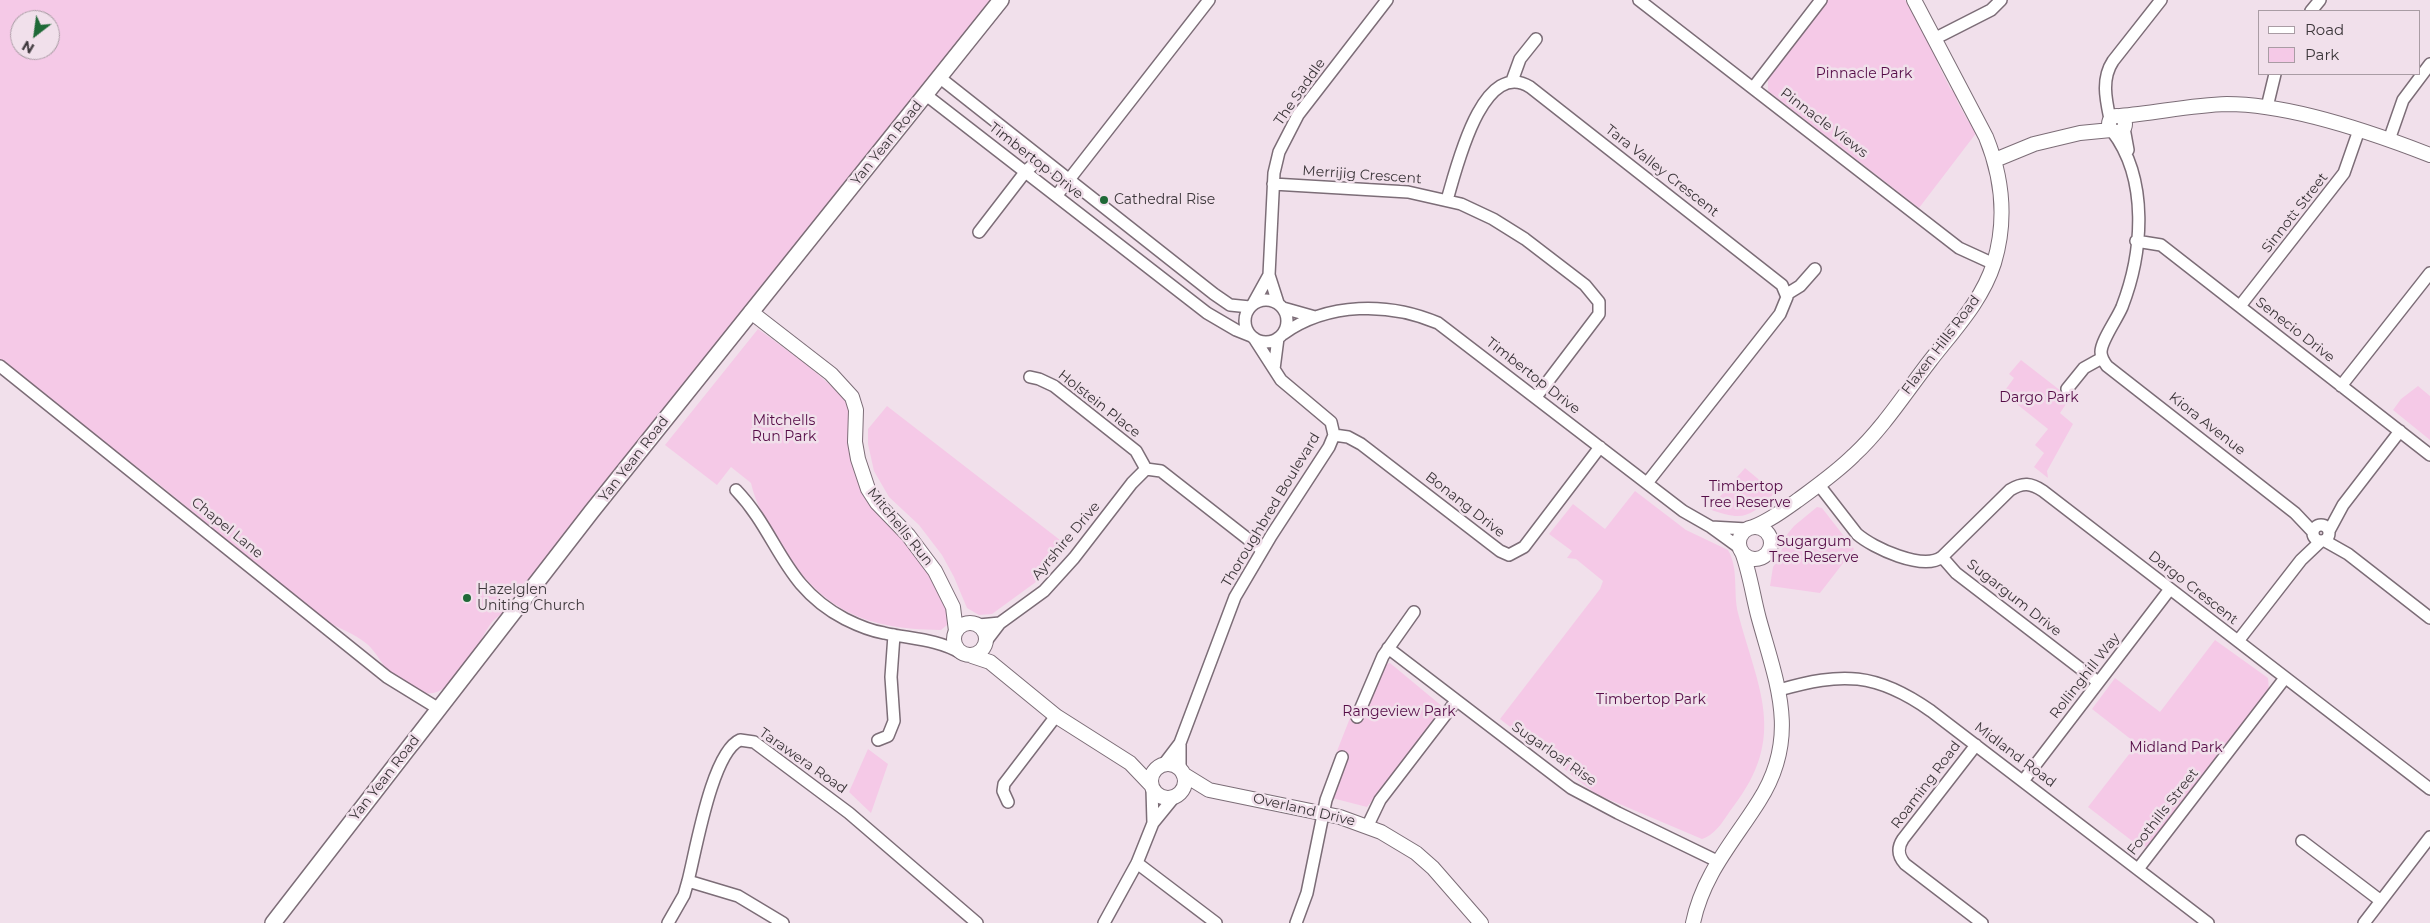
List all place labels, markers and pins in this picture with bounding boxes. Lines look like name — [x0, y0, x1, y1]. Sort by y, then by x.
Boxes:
place label: Cathedral Rise — [1114, 192, 1215, 208]
marker: Cathedral Rise — [1098, 194, 1110, 206]
place label: Hazelglen Uniting Church — [477, 582, 585, 614]
marker: Hazelglen Uniting Church — [461, 592, 473, 604]

